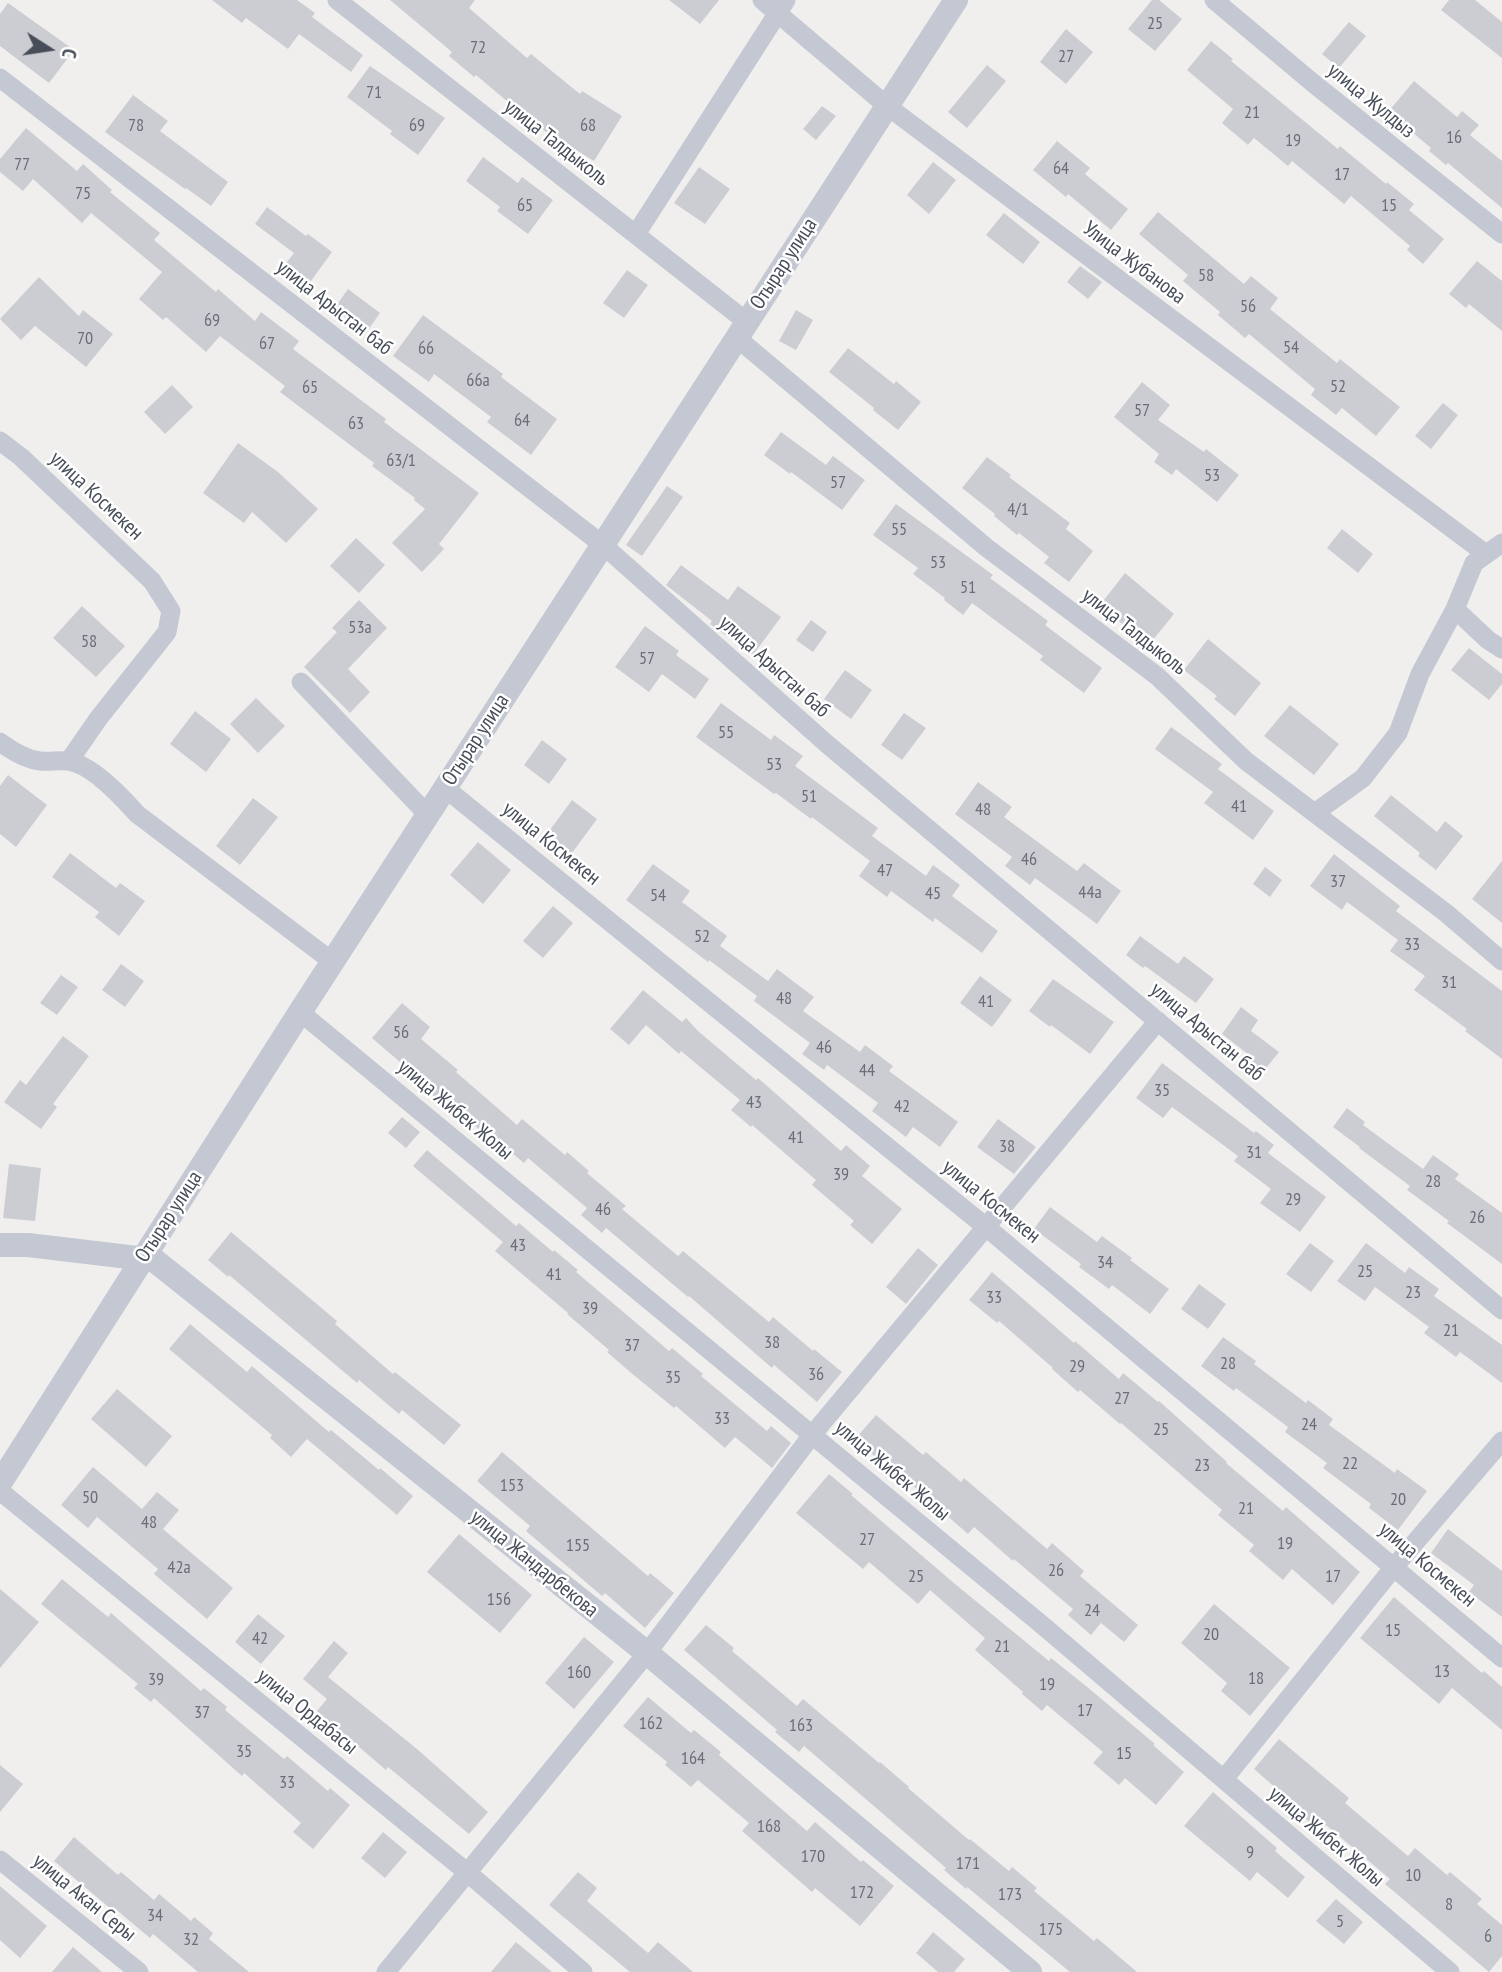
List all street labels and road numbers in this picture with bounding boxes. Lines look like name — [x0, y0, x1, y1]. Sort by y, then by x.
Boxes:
street label: улица Жулдыз — [1322, 58, 1420, 144]
street label: улица Талдыколь — [499, 94, 613, 192]
street label: Отырар улица — [745, 214, 823, 314]
street label: Улица Жубанова — [1078, 216, 1190, 310]
street label: улица Арыстан баб — [271, 255, 397, 361]
street label: улица Космекен — [44, 446, 148, 546]
street label: улица Талдыколь — [1077, 583, 1191, 681]
street label: улица Арыстан баб — [713, 611, 835, 723]
street label: Отырар улица — [437, 690, 515, 790]
street label: улица Космекен — [497, 797, 605, 891]
street label: улица Арыстан баб — [1145, 977, 1269, 1087]
street label: улица Жибек Жолы — [392, 1054, 518, 1166]
street label: улица Космекен — [937, 1155, 1045, 1249]
street label: Отырар улица — [130, 1167, 208, 1267]
street label: улица Жибек Жолы — [829, 1415, 955, 1527]
street label: улица Жандарбекова — [465, 1505, 603, 1623]
street label: улица Космекен — [1373, 1517, 1481, 1613]
street label: улица Ордабасы — [252, 1664, 362, 1760]
street label: улица Жибек Жолы — [1263, 1781, 1389, 1893]
street label: улица Акан Серы — [27, 1849, 141, 1947]

